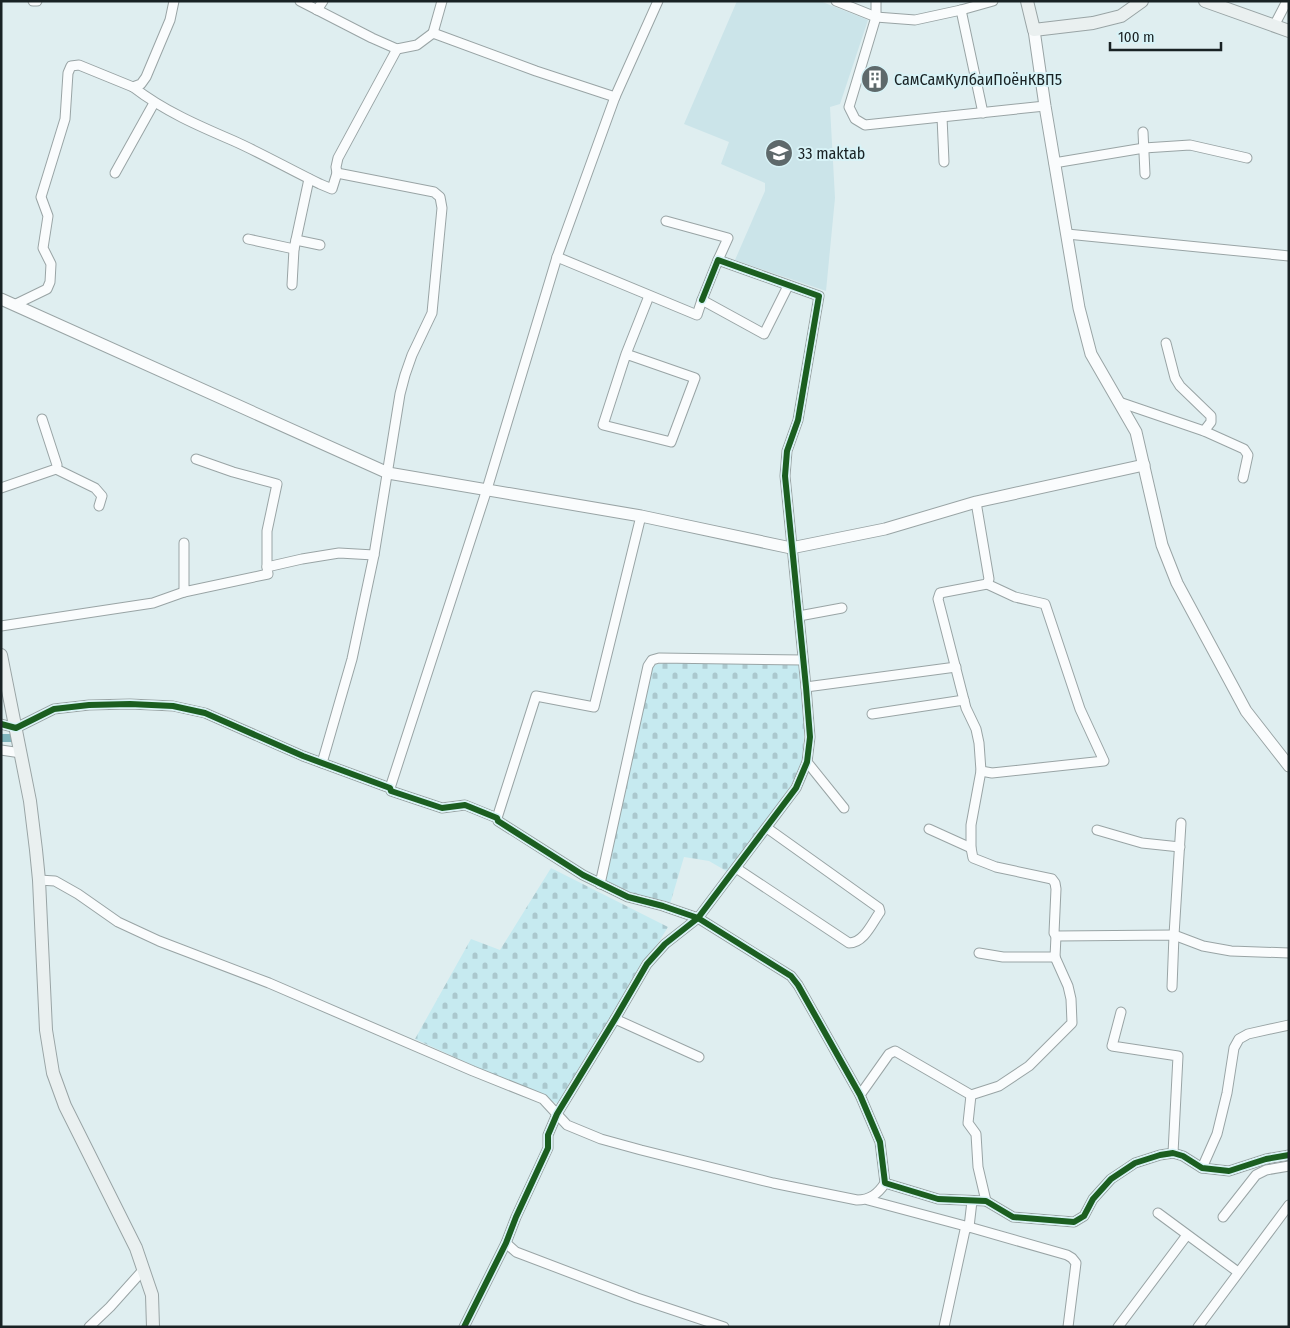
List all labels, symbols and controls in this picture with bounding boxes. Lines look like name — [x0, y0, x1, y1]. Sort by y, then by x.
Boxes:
scale bar — [1110, 20, 1221, 52]
text: 100 m — [1118, 28, 1155, 46]
building icon: СамСамКулбаиПоёнКВП5 — [860, 64, 890, 94]
place label: СамСамКулбаиПоёнКВП5 — [894, 70, 1062, 89]
school or university icon: 33 maktab — [764, 138, 794, 168]
place label: 33 maktab — [798, 144, 865, 163]

